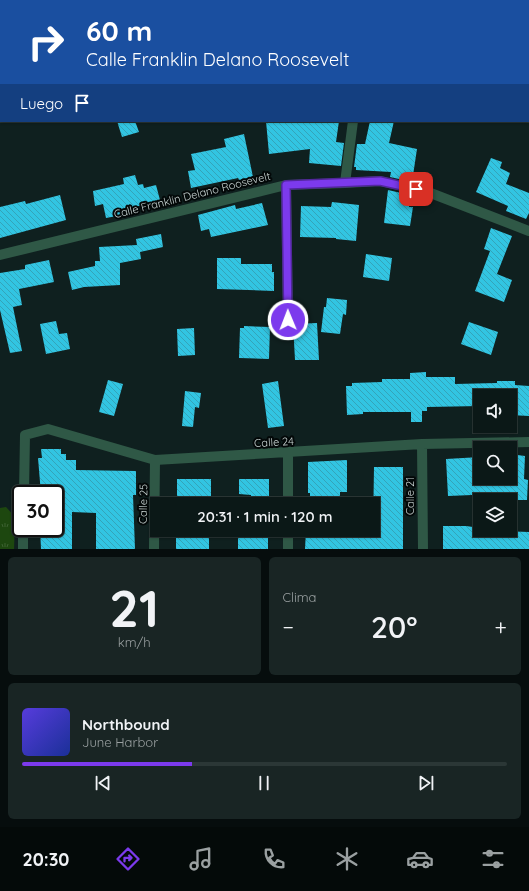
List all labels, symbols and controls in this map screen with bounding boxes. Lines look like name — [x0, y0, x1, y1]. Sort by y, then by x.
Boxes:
text: 60 m — [86, 13, 152, 48]
icon: right — [20, 16, 72, 68]
text: Calle Franklin Delano Roosevelt — [86, 48, 349, 71]
icon: arrive — [71, 92, 93, 114]
text: Luego — [20, 94, 63, 113]
street label: Calle Franklin Delano Roosevelt — [112, 169, 272, 221]
pin — [399, 172, 433, 206]
icon: arrive — [405, 178, 427, 200]
position arrow — [267, 299, 309, 341]
map controls — [473, 389, 517, 537]
button: sound — [473, 389, 517, 433]
street label: Calle 24 — [254, 434, 294, 450]
button: search — [473, 441, 517, 485]
street label: Calle 21 — [403, 477, 417, 515]
street label: Calle 25 — [136, 484, 150, 524]
speed limit sign: 30 — [12, 485, 64, 537]
button: layers — [473, 493, 517, 537]
text: 20:31 · 1 min · 120 m — [197, 507, 333, 526]
text: 21 — [109, 575, 159, 640]
text: Clima — [283, 589, 317, 605]
text: 20° — [371, 608, 417, 646]
text: − — [283, 613, 294, 641]
text: + — [495, 613, 507, 641]
text: km/h — [118, 634, 151, 650]
text: Northbound — [82, 715, 170, 734]
text: June Harbor — [82, 734, 158, 750]
icon: previous — [92, 772, 114, 794]
icon: pause — [253, 772, 275, 794]
icon: next — [415, 772, 437, 794]
icon: directions — [114, 845, 142, 873]
icon: music — [187, 845, 215, 873]
icon: phone — [260, 845, 288, 873]
icon: climate — [333, 845, 361, 873]
icon: car — [406, 845, 434, 873]
icon: filters — [479, 845, 507, 873]
text: 20:30 — [22, 848, 69, 871]

